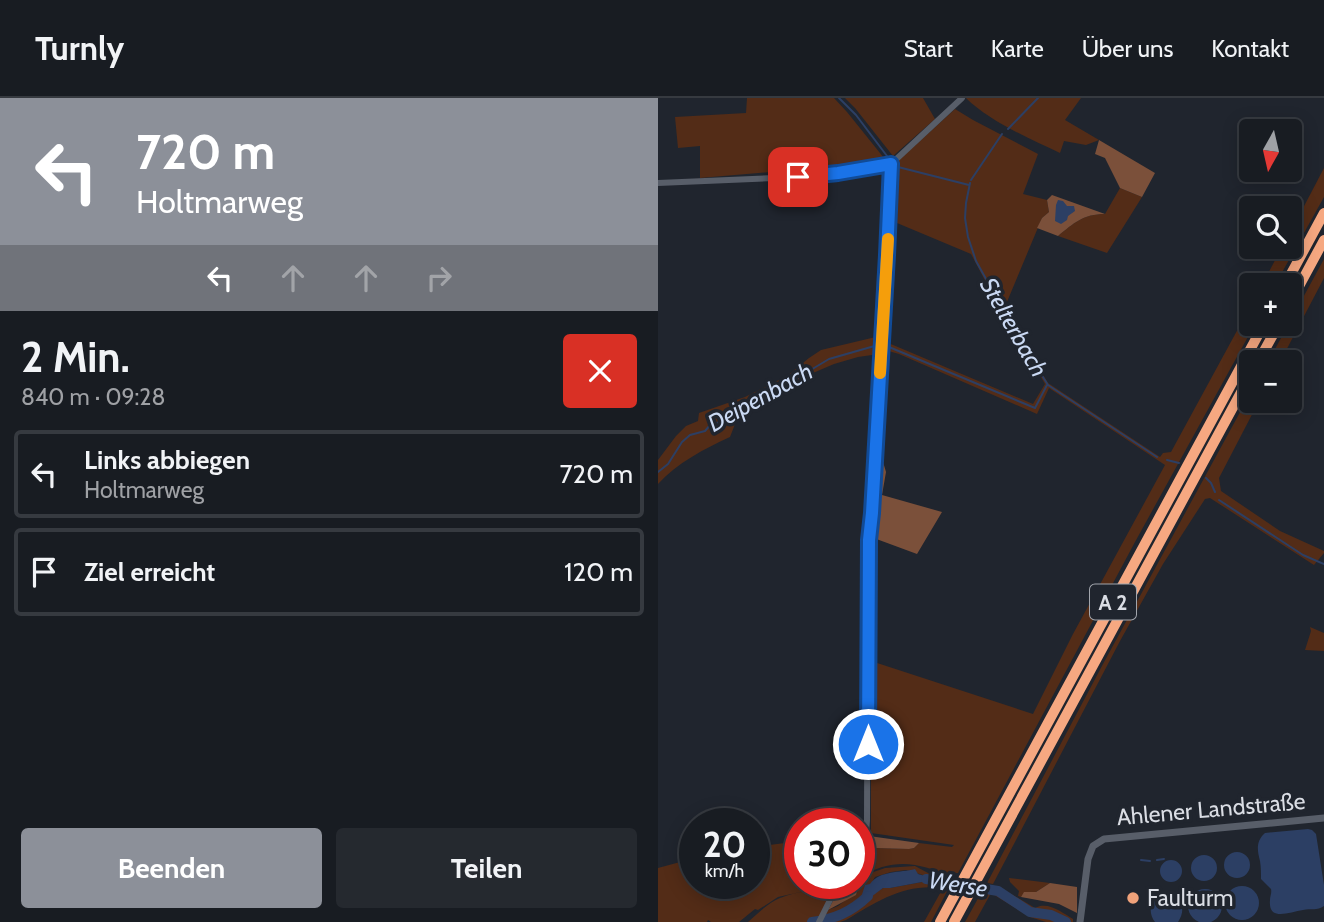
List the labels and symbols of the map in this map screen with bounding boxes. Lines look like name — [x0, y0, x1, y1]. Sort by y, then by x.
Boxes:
north arrow — [1239, 119, 1302, 182]
pin — [768, 147, 828, 207]
water label: Stelterbach — [974, 272, 1054, 382]
water label: Deipenbach — [702, 356, 818, 438]
road number: A 2 — [1090, 584, 1136, 620]
position arrow — [831, 707, 905, 781]
street label: Ahlener Landstraße — [1115, 787, 1307, 831]
speed limit sign: 30 — [784, 808, 875, 899]
water label: Werse — [927, 865, 990, 903]
place label: Faulturm — [1147, 884, 1233, 912]
marker: Faulturm — [1125, 890, 1141, 906]

